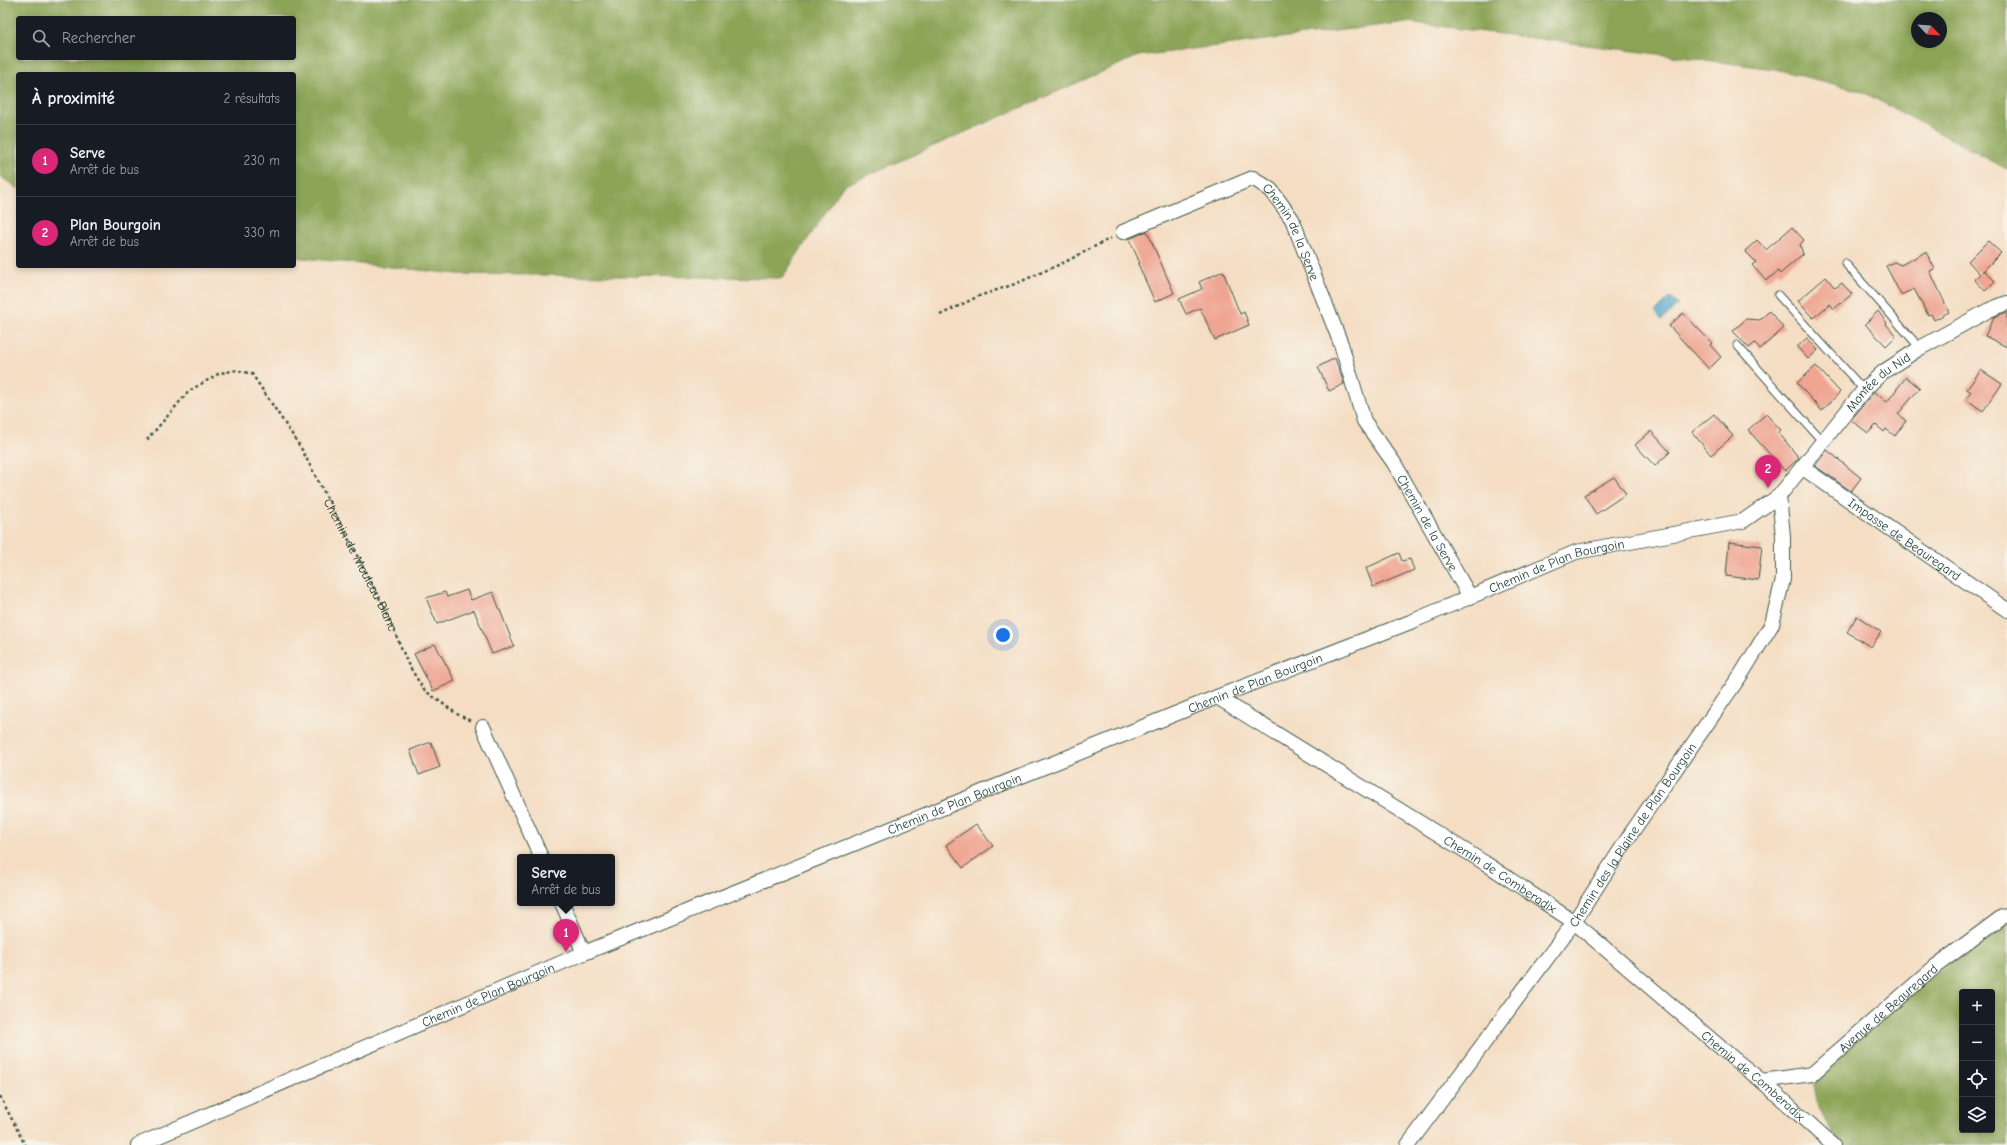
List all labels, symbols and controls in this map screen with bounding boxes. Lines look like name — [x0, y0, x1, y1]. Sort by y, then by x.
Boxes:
north arrow — [1911, 12, 1947, 48]
search box — [16, 16, 296, 60]
icon: search — [30, 27, 52, 49]
text: Rechercher — [62, 29, 135, 47]
text: À proximité — [32, 89, 115, 108]
text: 2 résultats — [224, 91, 280, 106]
text: Serve — [70, 144, 105, 162]
text: 1 — [42, 153, 48, 168]
text: 230 m — [244, 153, 280, 168]
text: Arrêt de bus — [70, 162, 139, 177]
street label: Chemin de la Serve — [1260, 180, 1323, 283]
text: Plan Bourgoin — [70, 216, 161, 234]
text: 2 — [42, 225, 48, 240]
text: 330 m — [244, 225, 280, 240]
text: Arrêt de bus — [70, 234, 139, 249]
street label: Montée du Nid — [1843, 349, 1913, 415]
pin: 2 — [1755, 455, 1781, 488]
street label: Chemin de la Serve — [1394, 472, 1461, 574]
street label: Impasse de Beauregard — [1845, 495, 1964, 584]
street label: Chemin de Mouleau Blanc — [320, 496, 400, 633]
street label: Chemin de Plan Bourgoin — [1487, 536, 1626, 596]
your location — [993, 625, 1013, 645]
street label: Chemin de Plan Bourgoin — [1186, 650, 1325, 716]
street label: Chemin des la Plaine de Plan Bourgoin — [1566, 740, 1699, 930]
street label: Chemin de Plan Bourgoin — [885, 770, 1024, 838]
street label: Chemin de Comberadix — [1441, 832, 1560, 917]
popup — [517, 854, 615, 906]
text: Serve — [532, 864, 567, 882]
text: Arrêt de bus — [532, 882, 600, 897]
pin: 1 — [553, 919, 579, 952]
street label: Chemin de Plan Bourgoin — [419, 960, 557, 1030]
street label: Avenue de Beauregard — [1836, 961, 1941, 1056]
map controls — [1959, 989, 1995, 1133]
button: + — [1959, 989, 1995, 1025]
button: − — [1959, 1025, 1995, 1061]
street label: Chemin de Comberadix — [1698, 1027, 1808, 1125]
button: locate — [1959, 1061, 1995, 1097]
button: layers — [1959, 1097, 1995, 1133]

